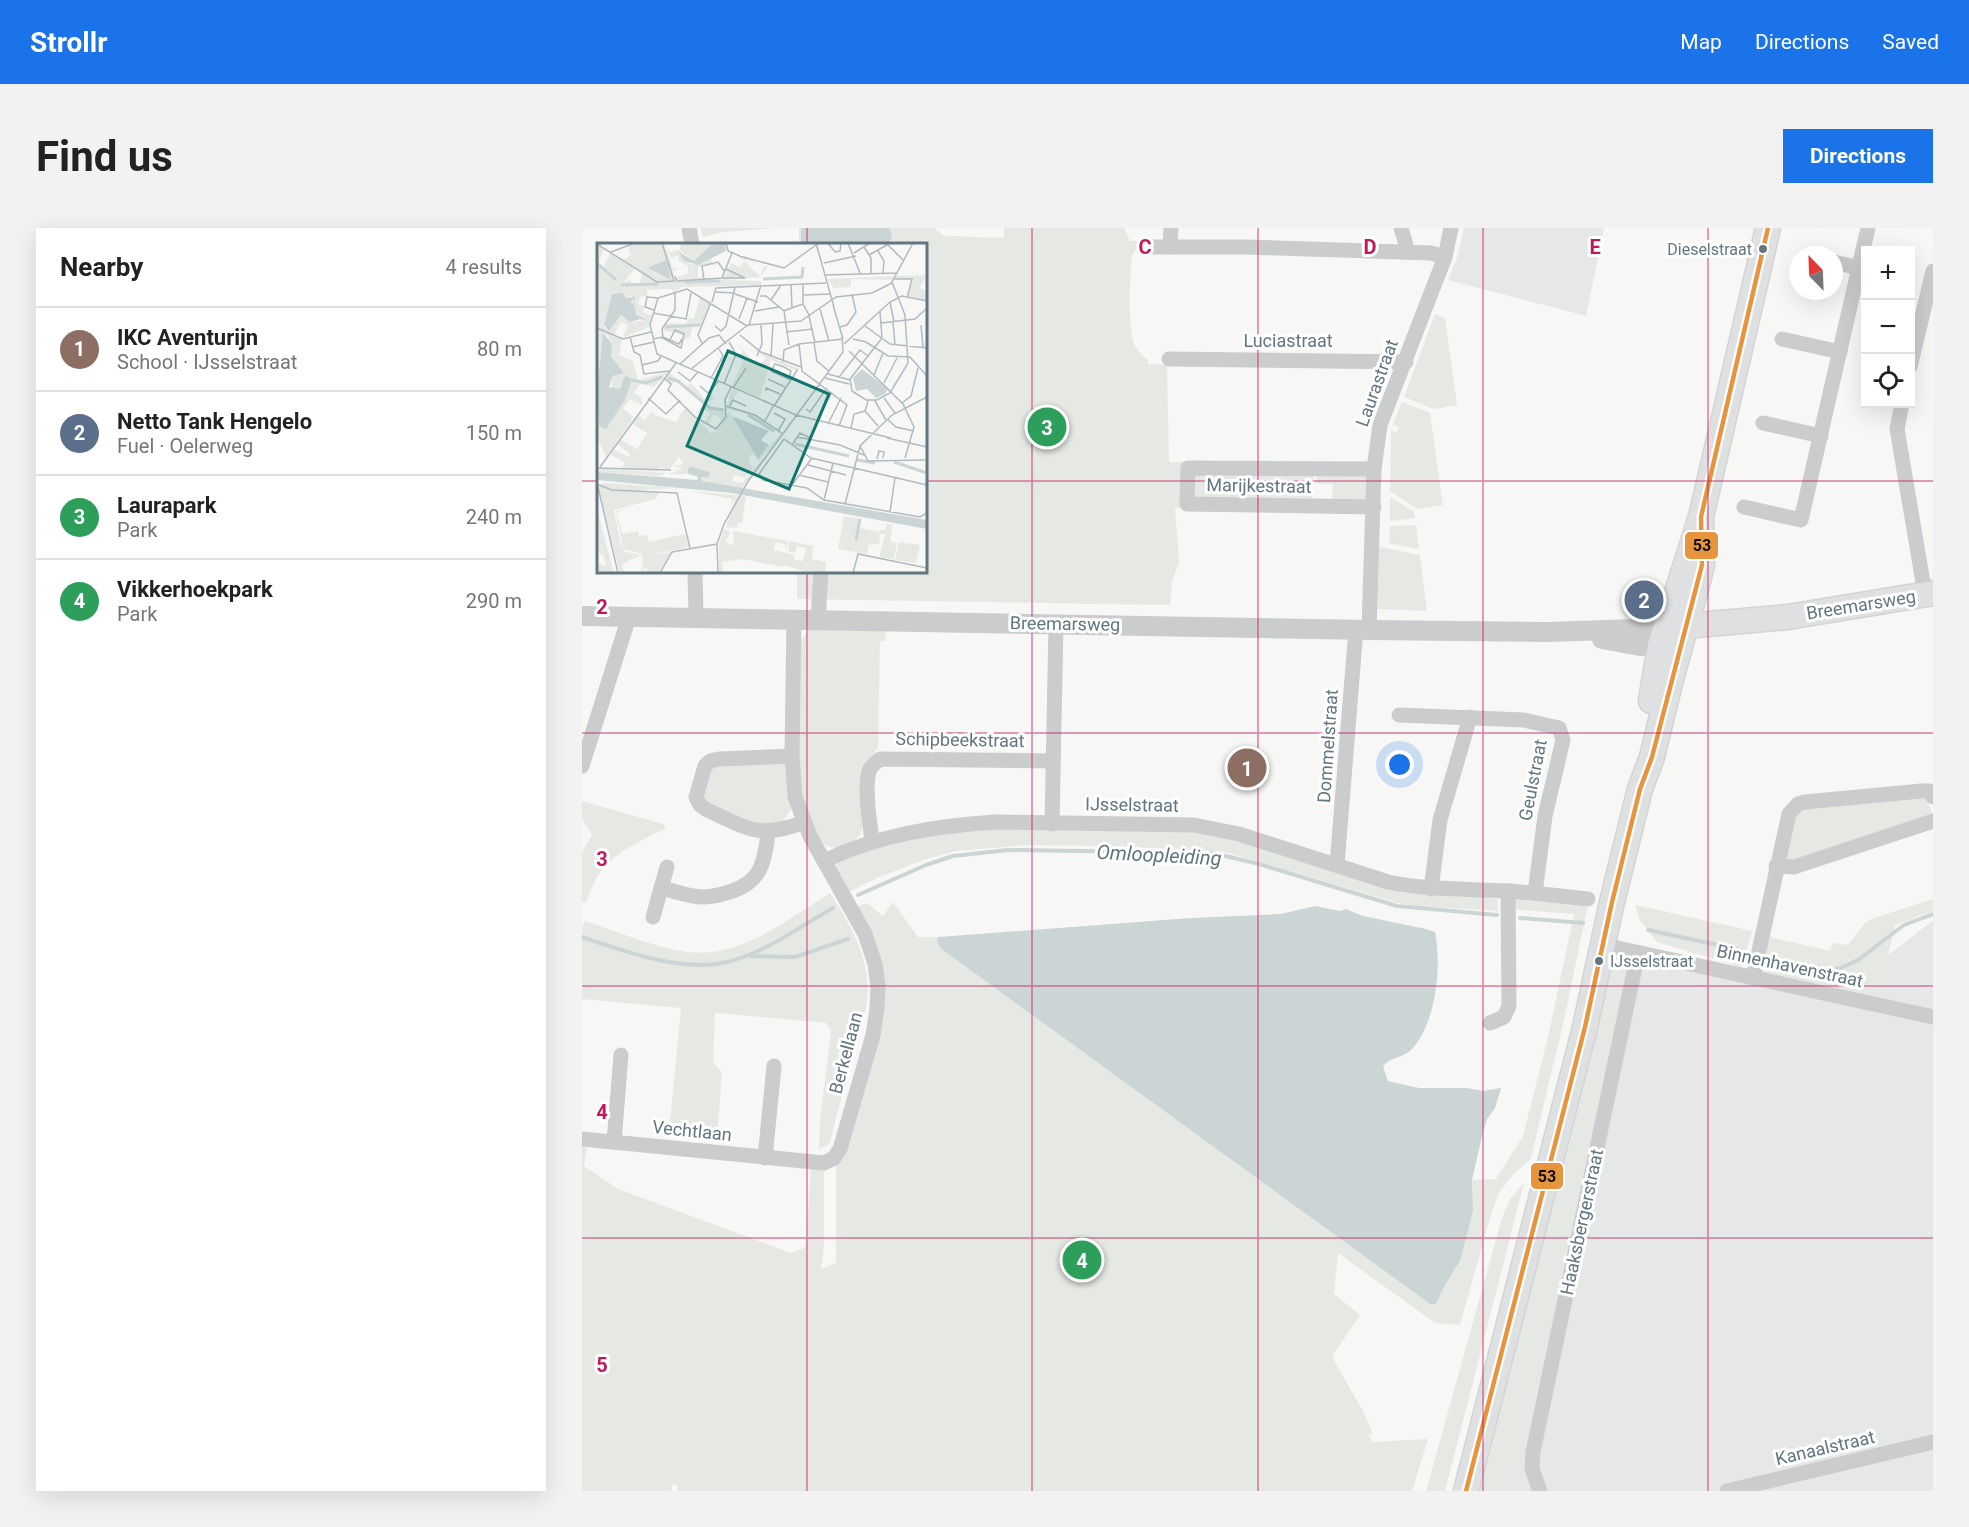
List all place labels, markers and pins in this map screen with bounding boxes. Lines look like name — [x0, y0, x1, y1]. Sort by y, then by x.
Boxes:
place label: Dieselstraat — [1667, 240, 1752, 259]
marker: Dieselstraat — [1757, 243, 1769, 255]
pin: 3 — [1028, 404, 1066, 450]
pin: 2 — [1624, 578, 1664, 622]
pin: 1 — [1228, 746, 1266, 790]
place label: IJsselstraat — [1610, 952, 1693, 971]
marker: IJsselstraat — [1593, 955, 1605, 967]
pin: 4 — [1062, 1238, 1102, 1282]

